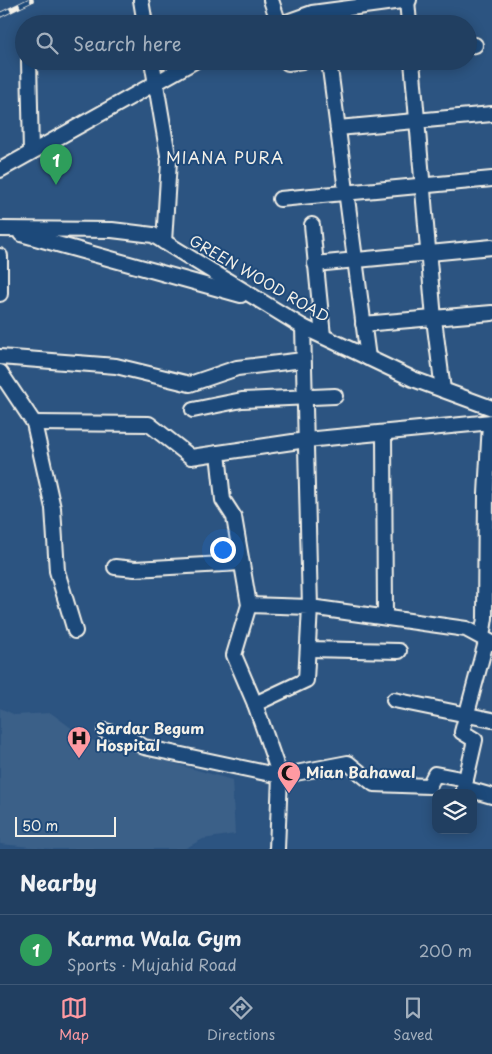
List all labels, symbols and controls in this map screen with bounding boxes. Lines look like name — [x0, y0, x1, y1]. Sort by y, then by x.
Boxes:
search box — [15, 15, 477, 70]
icon: search — [33, 29, 61, 57]
text: Search here — [73, 29, 182, 57]
pin: 1 — [40, 144, 72, 185]
district label: MIANA PURA — [166, 145, 284, 169]
street label: GREEN WOOD ROAD — [185, 228, 334, 327]
your location — [210, 537, 236, 563]
place label: Sardar Begum Hospital — [96, 716, 204, 756]
hospital icon: Sardar Begum Hospital — [66, 725, 92, 759]
mosque icon: Mian Bahawal — [276, 760, 302, 794]
place label: Mian Bahawal — [306, 760, 416, 783]
map controls — [432, 789, 477, 834]
button: layers — [432, 789, 477, 834]
scale bar — [15, 814, 116, 837]
text: 50 m — [22, 815, 58, 836]
text: Nearby — [20, 866, 97, 898]
text: Karma Wala Gym — [67, 924, 242, 952]
text: 1 — [32, 938, 40, 962]
text: 200 m — [419, 938, 472, 962]
text: Sports · Mujahid Road — [67, 952, 237, 976]
tab: Map — [59, 994, 89, 1045]
tab: Directions — [207, 994, 275, 1045]
tab: Saved — [393, 994, 433, 1045]

